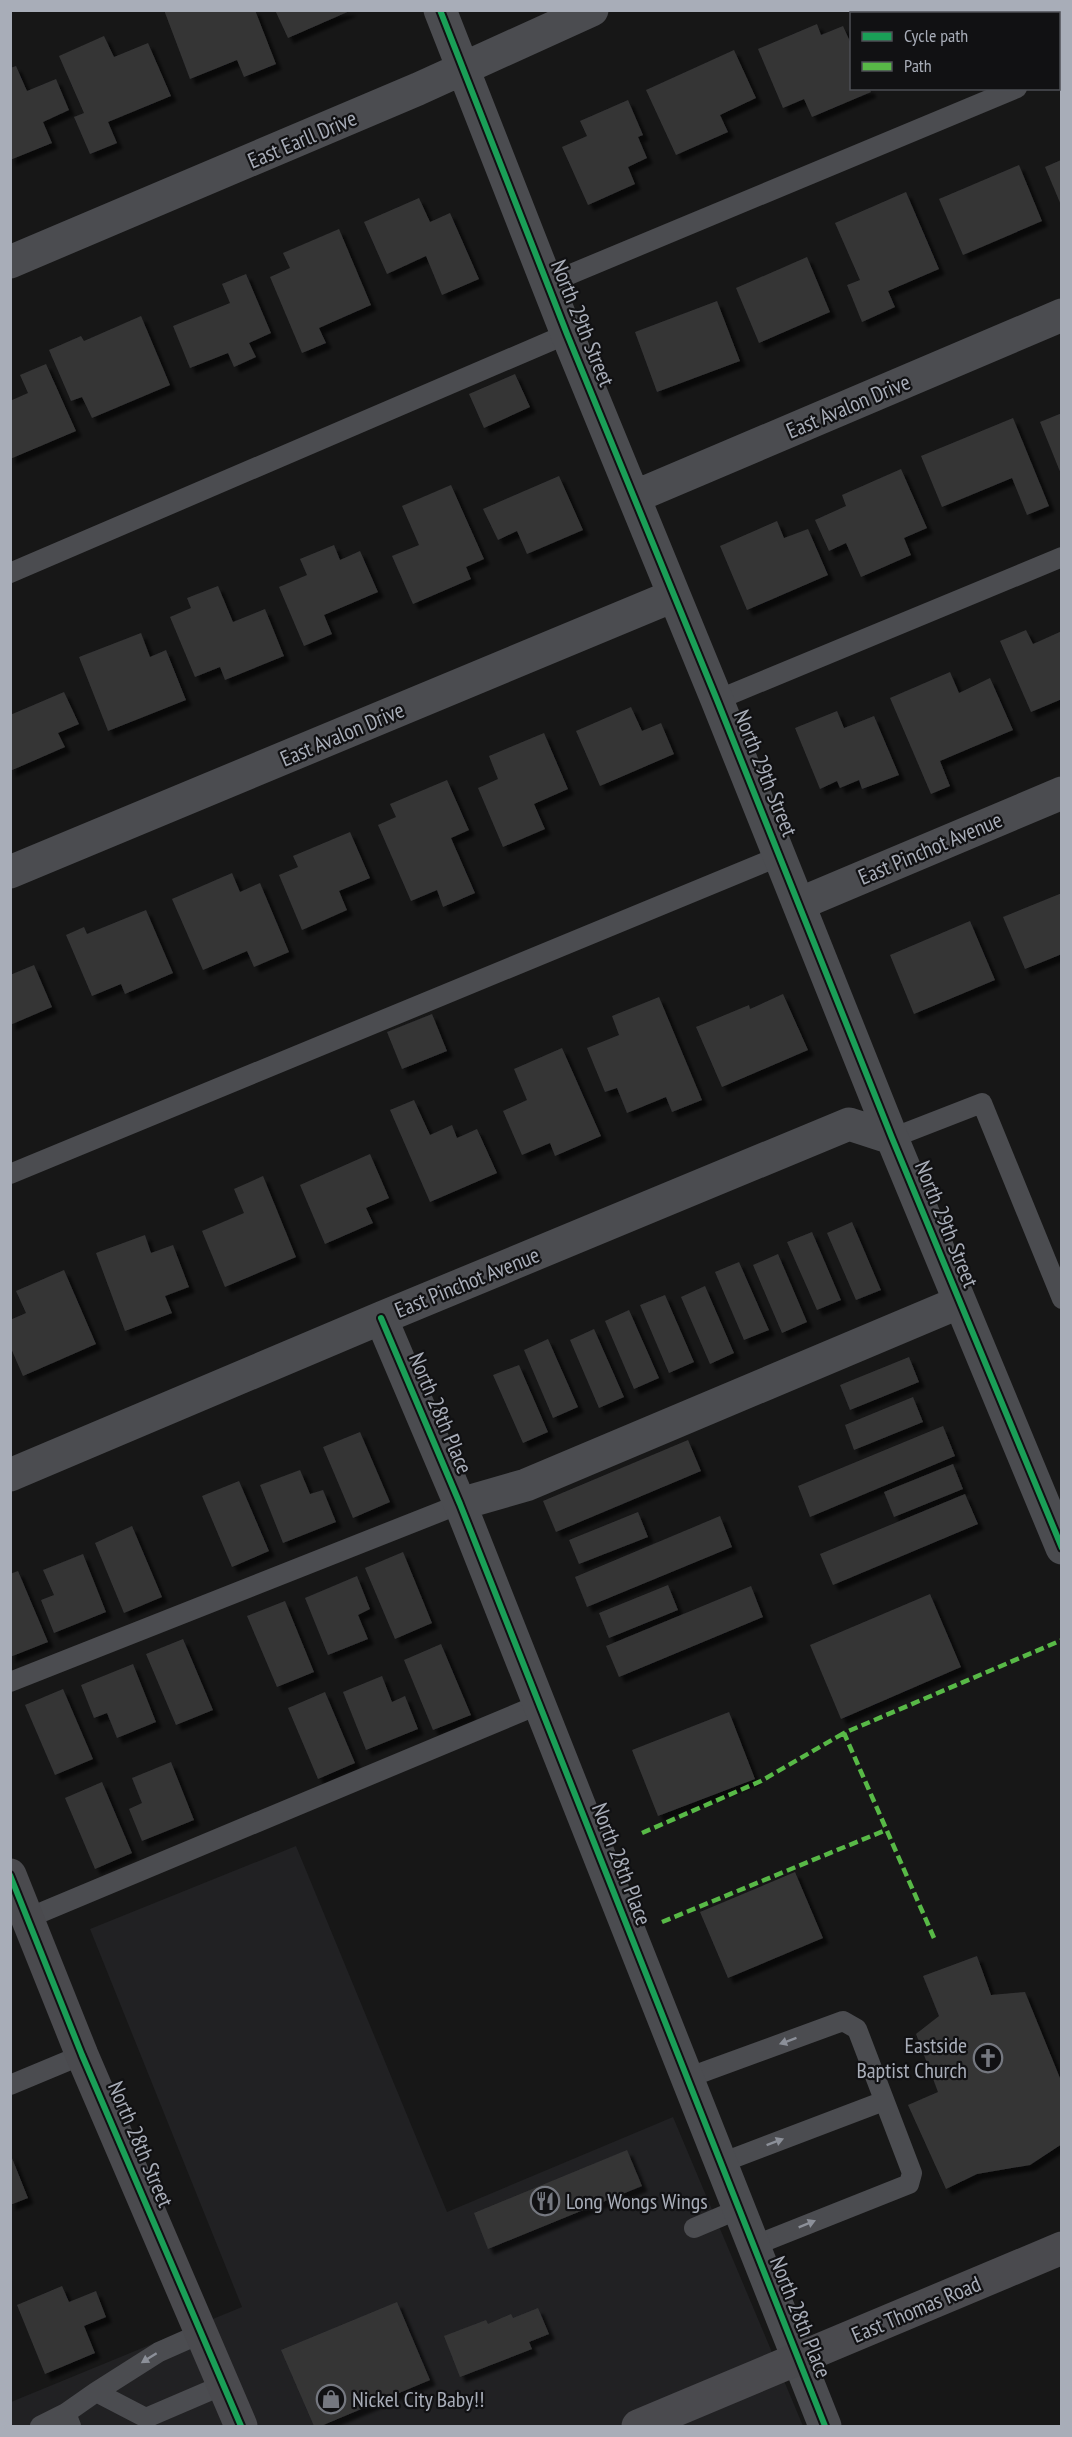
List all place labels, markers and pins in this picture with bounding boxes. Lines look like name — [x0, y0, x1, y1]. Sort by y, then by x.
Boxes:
place label: Eastside Baptist Church — [856, 2031, 967, 2084]
church icon: Eastside Baptist Church — [972, 2042, 1004, 2074]
restaurant icon: Long Wongs Wings — [529, 2185, 561, 2217]
place label: Long Wongs Wings — [566, 2187, 708, 2215]
shop icon: Nickel City Baby!! — [315, 2383, 347, 2415]
place label: Nickel City Baby!! — [352, 2385, 484, 2413]

